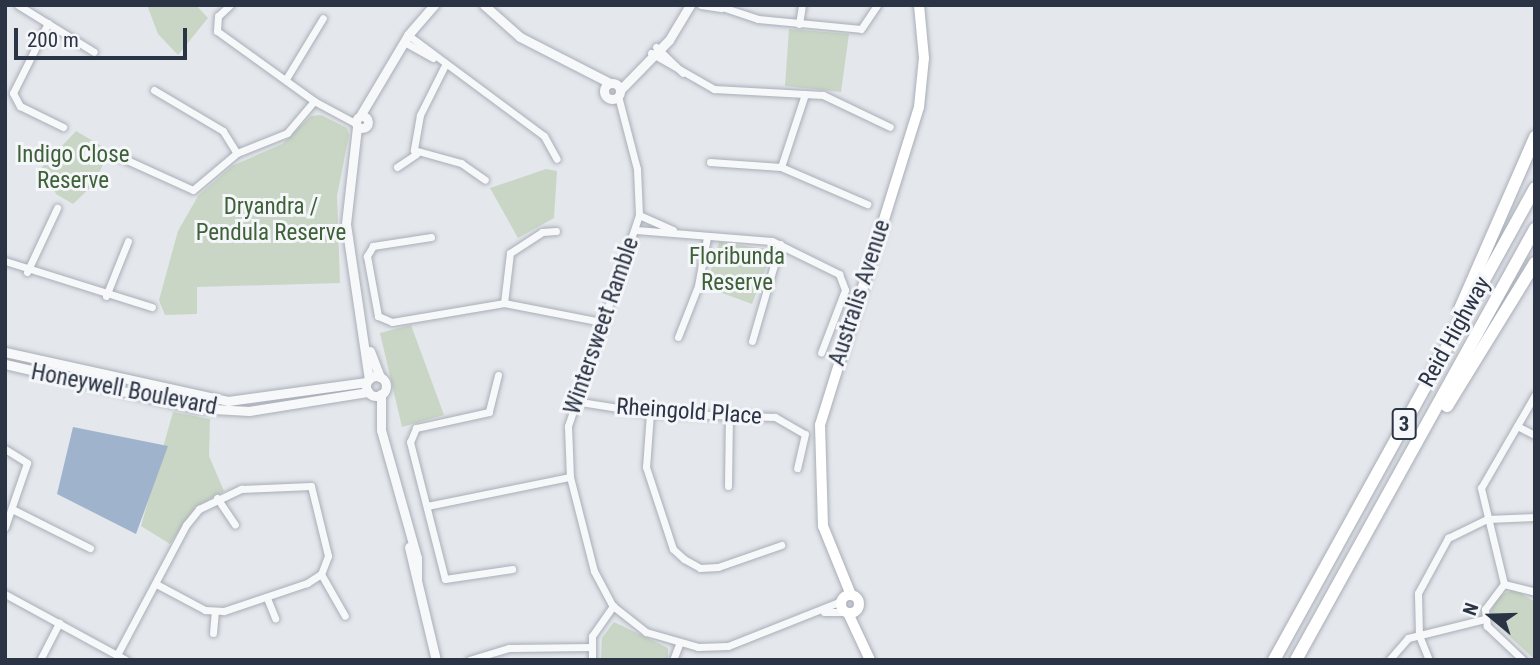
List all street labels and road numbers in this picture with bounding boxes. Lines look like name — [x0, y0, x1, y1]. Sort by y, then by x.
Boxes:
street label: Australis Avenue — [823, 217, 897, 369]
street label: Wintersweet Ramble — [559, 234, 645, 418]
street label: Reid Highway — [1413, 272, 1497, 392]
street label: Honeywell Boulevard — [29, 358, 219, 422]
street label: Rheingold Place — [615, 393, 763, 431]
road number: 3 — [1390, 406, 1418, 442]

